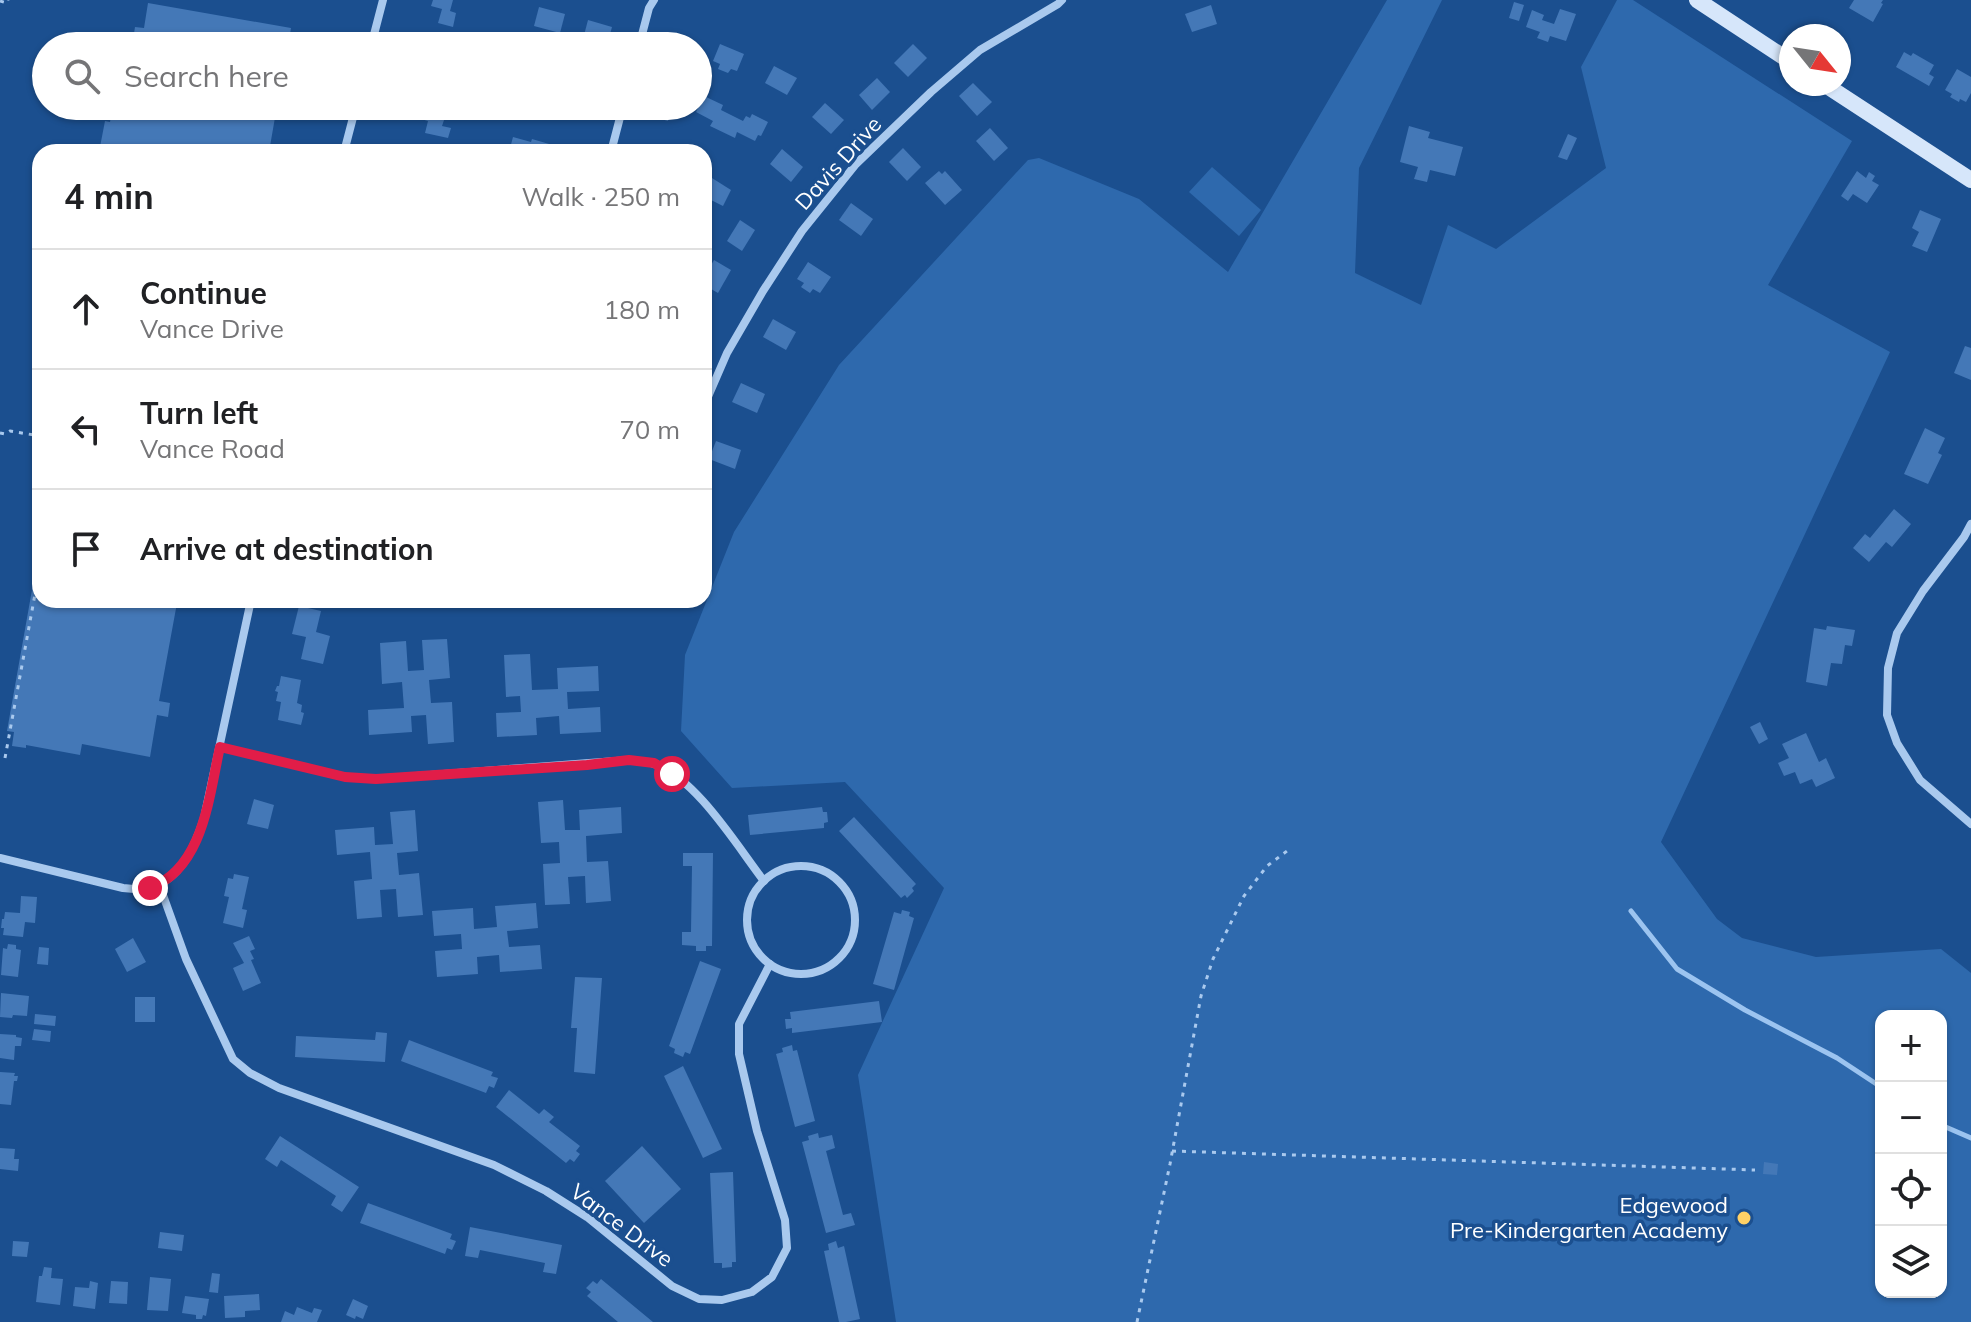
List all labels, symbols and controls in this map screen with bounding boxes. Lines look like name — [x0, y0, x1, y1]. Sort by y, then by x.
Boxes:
north arrow — [1779, 24, 1851, 96]
search box — [32, 32, 712, 120]
icon: search — [60, 54, 104, 98]
text: Search here — [124, 57, 289, 95]
street label: Davis Drive — [789, 110, 887, 216]
text: 4 min — [64, 175, 154, 218]
text: Walk · 250 m — [521, 180, 680, 213]
text: Continue — [140, 274, 267, 312]
icon: ahead — [64, 287, 108, 331]
text: 180 m — [604, 293, 680, 326]
text: Vance Drive — [140, 312, 284, 345]
text: Turn left — [140, 394, 258, 432]
icon: left — [64, 407, 108, 451]
text: 70 m — [619, 413, 680, 446]
text: Vance Road — [140, 432, 285, 465]
icon: arrive — [64, 527, 108, 571]
text: Arrive at destination — [140, 530, 434, 568]
route start — [654, 756, 690, 792]
route end — [132, 870, 168, 906]
map controls — [1875, 1010, 1947, 1298]
button: + — [1875, 1010, 1947, 1082]
button: − — [1875, 1082, 1947, 1154]
button: locate — [1875, 1154, 1947, 1226]
street label: Vance Drive — [565, 1177, 679, 1273]
place label: Edgewood Pre-Kindergarten Academy — [1450, 1191, 1728, 1244]
marker: Edgewood Pre-Kindergarten Academy — [1735, 1209, 1753, 1227]
button: layers — [1875, 1226, 1947, 1298]

